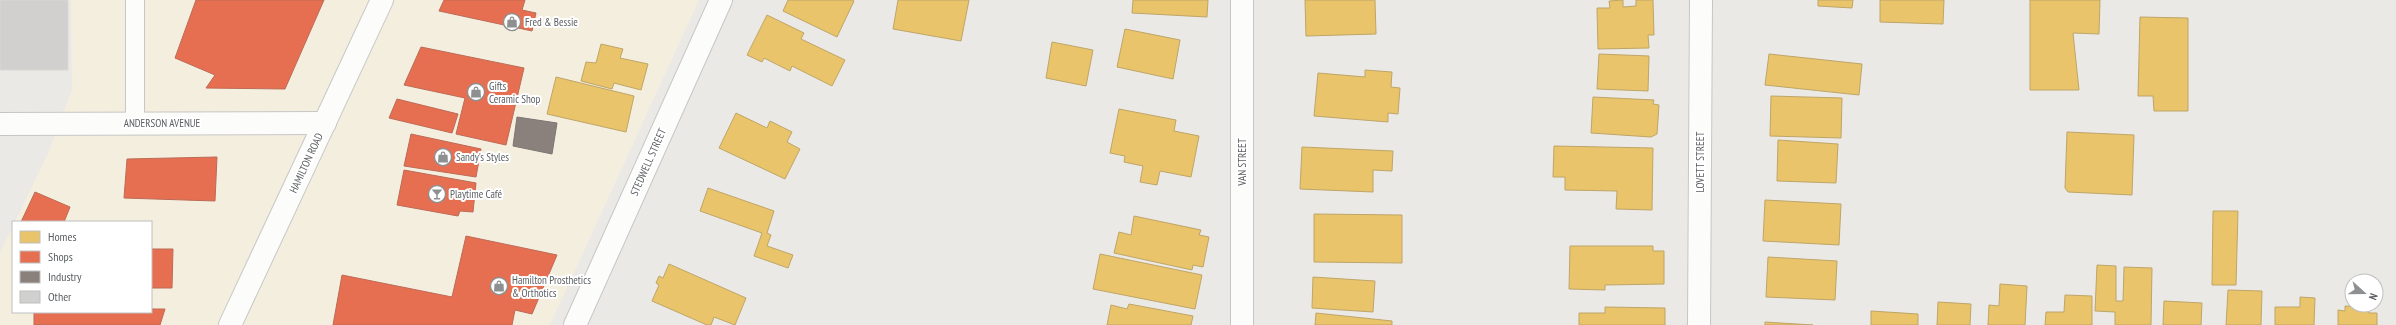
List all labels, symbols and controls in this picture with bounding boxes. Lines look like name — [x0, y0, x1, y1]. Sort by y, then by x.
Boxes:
shop icon: Fred & Bessie — [502, 12, 522, 32]
place label: Fred & Bessie — [525, 15, 578, 29]
place label: Gifts Ceramic Shop — [489, 79, 541, 106]
shop icon: Gifts Ceramic Shop — [466, 82, 486, 102]
street label: ANDERSON AVENUE — [124, 116, 201, 130]
street label: STEDWELL STREET — [627, 126, 669, 198]
street label: HAMILTON ROAD — [286, 131, 326, 195]
street label: LOVETT STREET — [1693, 132, 1707, 192]
street label: VAN STREET — [1235, 138, 1249, 187]
shop icon: Sandy's Styles — [433, 147, 453, 167]
place label: Sandy's Styles — [456, 150, 509, 164]
bar icon: Playtime Café — [427, 184, 447, 204]
place label: Playtime Café — [450, 187, 503, 201]
legend — [12, 221, 152, 313]
text: Homes — [48, 229, 76, 244]
text: Shops — [48, 249, 73, 264]
text: Industry — [48, 269, 82, 284]
place label: Hamilton Prosthetics & Orthotics — [512, 273, 591, 300]
north arrow — [2344, 273, 2384, 313]
shop icon: Hamilton Prosthetics & Orthotics — [489, 276, 509, 296]
text: Other — [48, 289, 72, 304]
text: N — [2366, 291, 2381, 302]

